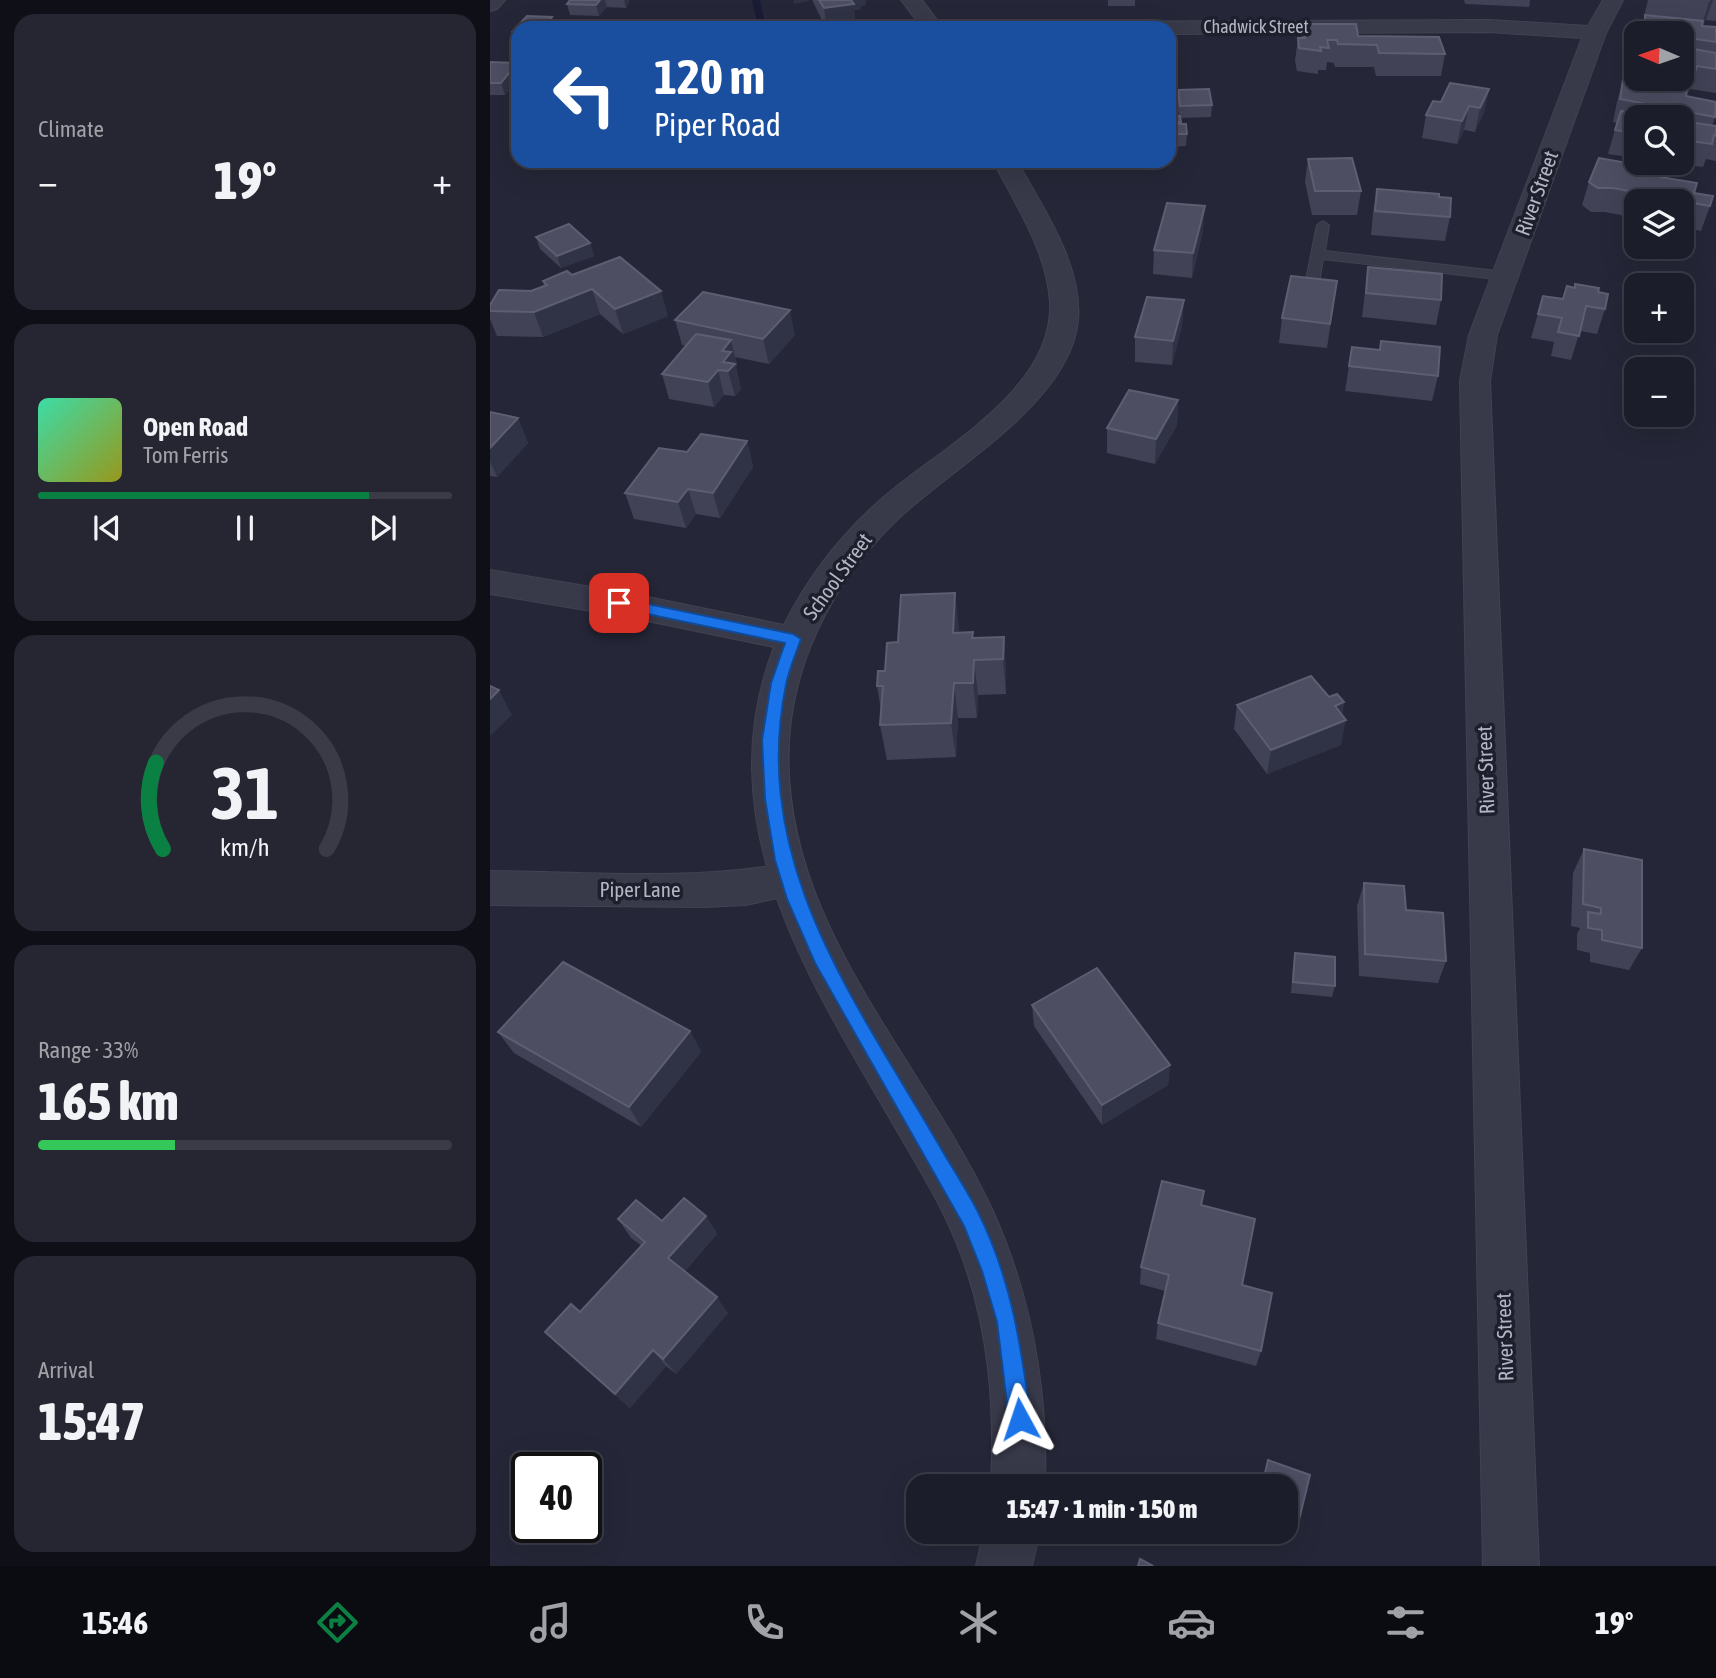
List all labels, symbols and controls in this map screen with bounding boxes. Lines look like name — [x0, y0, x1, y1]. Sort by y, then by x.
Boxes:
street label: Chadwick Street — [1203, 16, 1309, 37]
north arrow — [1624, 21, 1694, 91]
map controls — [1624, 21, 1694, 427]
text: 120 m — [654, 48, 765, 104]
icon: left — [539, 49, 630, 140]
button: search — [1624, 105, 1694, 175]
text: Piper Road — [654, 106, 781, 143]
text: Climate — [38, 116, 104, 142]
street label: River Street — [1510, 147, 1562, 239]
text: 19° — [213, 150, 277, 210]
text: − — [38, 159, 58, 202]
text: + — [432, 159, 452, 202]
button: layers — [1624, 189, 1694, 259]
button: + — [1624, 273, 1694, 343]
button: − — [1624, 357, 1694, 427]
text: Open Road — [143, 412, 248, 442]
text: Tom Ferris — [143, 442, 228, 468]
icon: previous — [88, 509, 126, 547]
icon: pause — [226, 509, 264, 547]
icon: next — [364, 509, 402, 547]
street label: School Street — [798, 528, 876, 624]
pin — [589, 573, 649, 633]
icon: arrive — [600, 584, 638, 622]
street label: River Street — [1471, 725, 1499, 815]
text: 31 — [211, 751, 279, 834]
text: km/h — [220, 833, 270, 861]
street label: Piper Lane — [600, 877, 680, 901]
text: Range · 33% — [38, 1037, 138, 1063]
text: 165 km — [38, 1071, 179, 1131]
street label: River Street — [1490, 1292, 1518, 1382]
text: Arrival — [38, 1357, 94, 1383]
position arrow — [983, 1382, 1057, 1456]
text: 15:47 — [38, 1391, 145, 1451]
speed limit sign: 40 — [511, 1452, 602, 1543]
text: 15:47 · 1 min · 150 m — [1007, 1494, 1197, 1524]
icon: directions — [313, 1598, 362, 1647]
icon: music — [526, 1598, 575, 1647]
icon: phone — [740, 1598, 789, 1647]
icon: climate — [954, 1598, 1003, 1647]
icon: car — [1167, 1598, 1216, 1647]
icon: filters — [1381, 1598, 1430, 1647]
text: 15:46 — [82, 1604, 148, 1641]
text: 19° — [1595, 1604, 1634, 1641]

